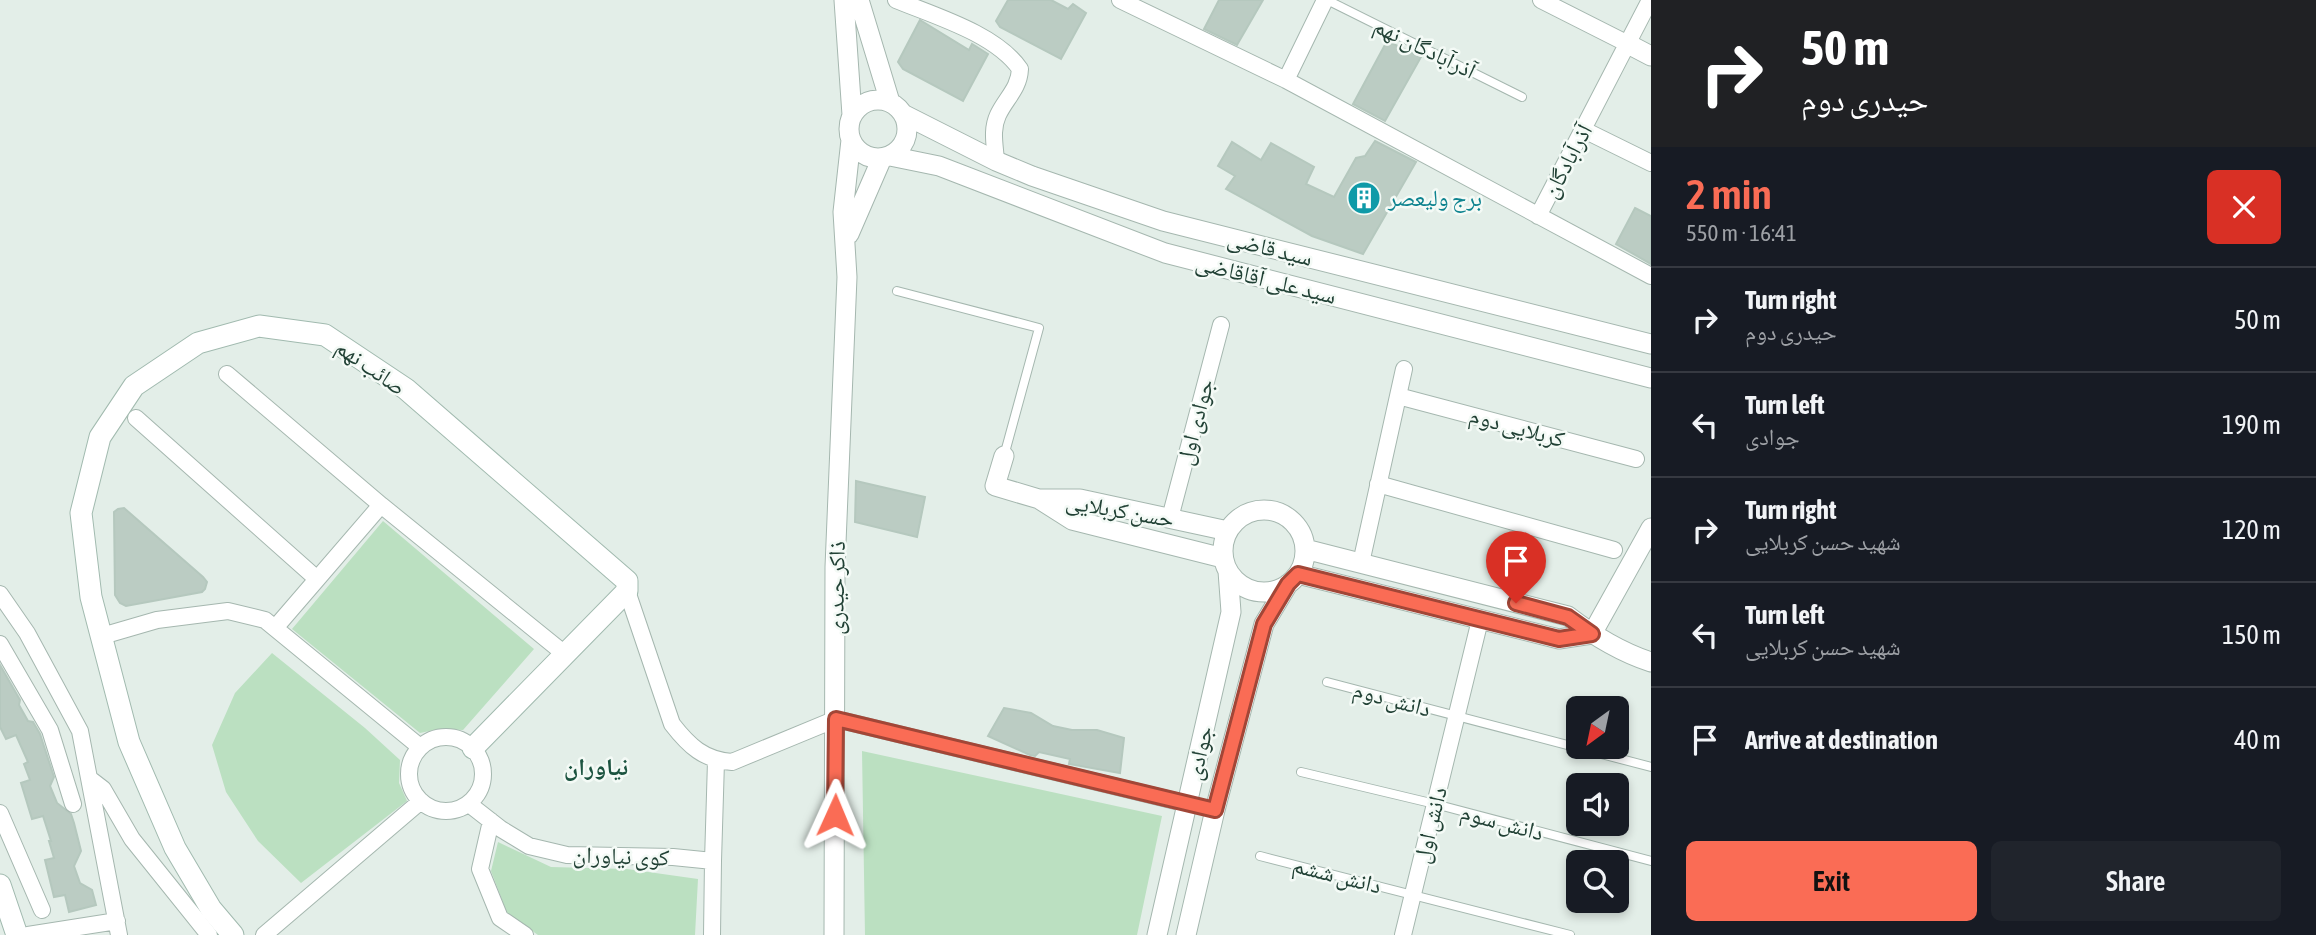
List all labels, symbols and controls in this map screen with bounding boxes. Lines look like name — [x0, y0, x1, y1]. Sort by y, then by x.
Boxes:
street label: آذرآبادگان نهم — [1368, 12, 1481, 87]
text: 50 m — [1801, 19, 1889, 75]
icon: right — [1686, 28, 1777, 119]
text: حیدری دوم — [1801, 81, 1928, 118]
street label: آذرآبادگان — [1537, 119, 1599, 203]
text: 2 min — [1686, 170, 1772, 218]
button: close — [2207, 170, 2281, 244]
building icon: برج ولیعصر — [1345, 179, 1383, 217]
place label: برج ولیعصر — [1387, 185, 1482, 213]
text: 550 m · 16:41 — [1686, 220, 1797, 246]
street label: سید قاضی — [1224, 225, 1315, 272]
street label: سید علی آقاقاضی — [1193, 249, 1339, 310]
text: Turn right — [1745, 285, 1836, 315]
icon: right — [1686, 301, 1724, 339]
text: 50 m — [2234, 305, 2281, 335]
text: حیدری دوم — [1745, 319, 1837, 345]
street label: صائب نهم — [329, 334, 411, 403]
street label: جوادی اول — [1171, 376, 1220, 468]
text: Turn left — [1745, 390, 1825, 420]
street label: کربلایی دوم — [1466, 402, 1568, 455]
icon: left — [1686, 406, 1724, 444]
text: 190 m — [2222, 410, 2281, 440]
text: جوادی — [1745, 424, 1800, 450]
street label: حسن کربلایی — [1064, 488, 1176, 533]
text: Turn right — [1745, 495, 1836, 525]
icon: right — [1686, 511, 1724, 549]
text: 120 m — [2222, 515, 2281, 545]
text: شهید حسن کربلایی — [1745, 529, 1901, 555]
pin — [1486, 531, 1546, 603]
street label: ذاکر حیدری — [822, 541, 851, 635]
icon: arrive — [1497, 542, 1535, 580]
text: Turn left — [1745, 600, 1825, 630]
icon: left — [1686, 616, 1724, 654]
text: 150 m — [2222, 620, 2281, 650]
text: شهید حسن کربلایی — [1745, 634, 1901, 660]
street label: دانش دوم — [1350, 676, 1434, 725]
north arrow — [1566, 696, 1629, 760]
map controls — [1566, 696, 1629, 913]
icon: arrive — [1686, 721, 1724, 759]
street label: جوادی — [1180, 723, 1219, 783]
text: Arrive at destination — [1745, 725, 1938, 755]
text: 40 m — [2234, 725, 2281, 755]
district label: نیاوران — [564, 753, 628, 781]
button: sound — [1566, 773, 1629, 836]
position arrow — [798, 778, 872, 852]
street label: دانش اول — [1408, 784, 1453, 866]
street label: دانش سوم — [1457, 798, 1546, 848]
street label: کوی نیاوران — [572, 841, 670, 872]
button: Exit — [1686, 841, 1977, 921]
button: Share — [1991, 841, 2281, 921]
button: search — [1566, 850, 1629, 913]
street label: دانش ششم — [1289, 851, 1384, 901]

